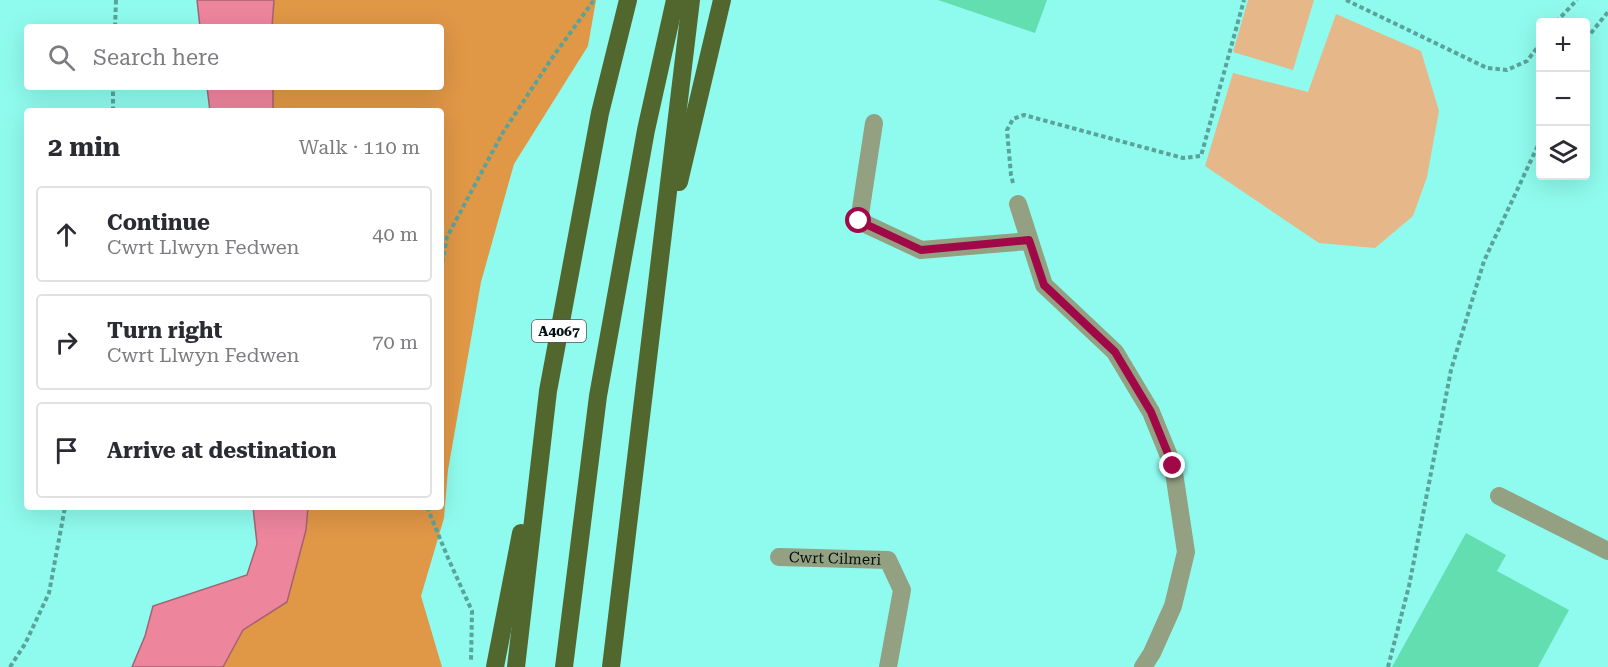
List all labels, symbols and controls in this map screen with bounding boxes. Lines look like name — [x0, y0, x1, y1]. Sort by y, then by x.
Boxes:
map controls — [1536, 18, 1590, 180]
button: + — [1536, 18, 1590, 72]
search box — [24, 24, 444, 90]
icon: search — [45, 41, 78, 74]
text: Search here — [93, 45, 219, 70]
button: − — [1536, 72, 1590, 126]
button: layers — [1536, 126, 1590, 180]
text: 2 min — [48, 132, 120, 162]
text: Walk · 110 m — [299, 135, 420, 159]
route start — [845, 207, 871, 233]
text: Continue — [107, 210, 210, 235]
icon: ahead — [50, 218, 83, 251]
text: 40 m — [372, 222, 418, 246]
text: Cwrt Llwyn Fedwen — [107, 235, 300, 259]
text: Turn right — [107, 318, 222, 343]
road number: A4067 — [532, 320, 586, 342]
icon: right — [50, 326, 83, 359]
text: 70 m — [372, 330, 418, 354]
text: Cwrt Llwyn Fedwen — [107, 343, 300, 367]
icon: arrive — [50, 434, 83, 467]
text: Arrive at destination — [107, 438, 336, 463]
route end — [1159, 452, 1185, 478]
street label: Cwrt Cilmeri — [789, 548, 882, 569]

